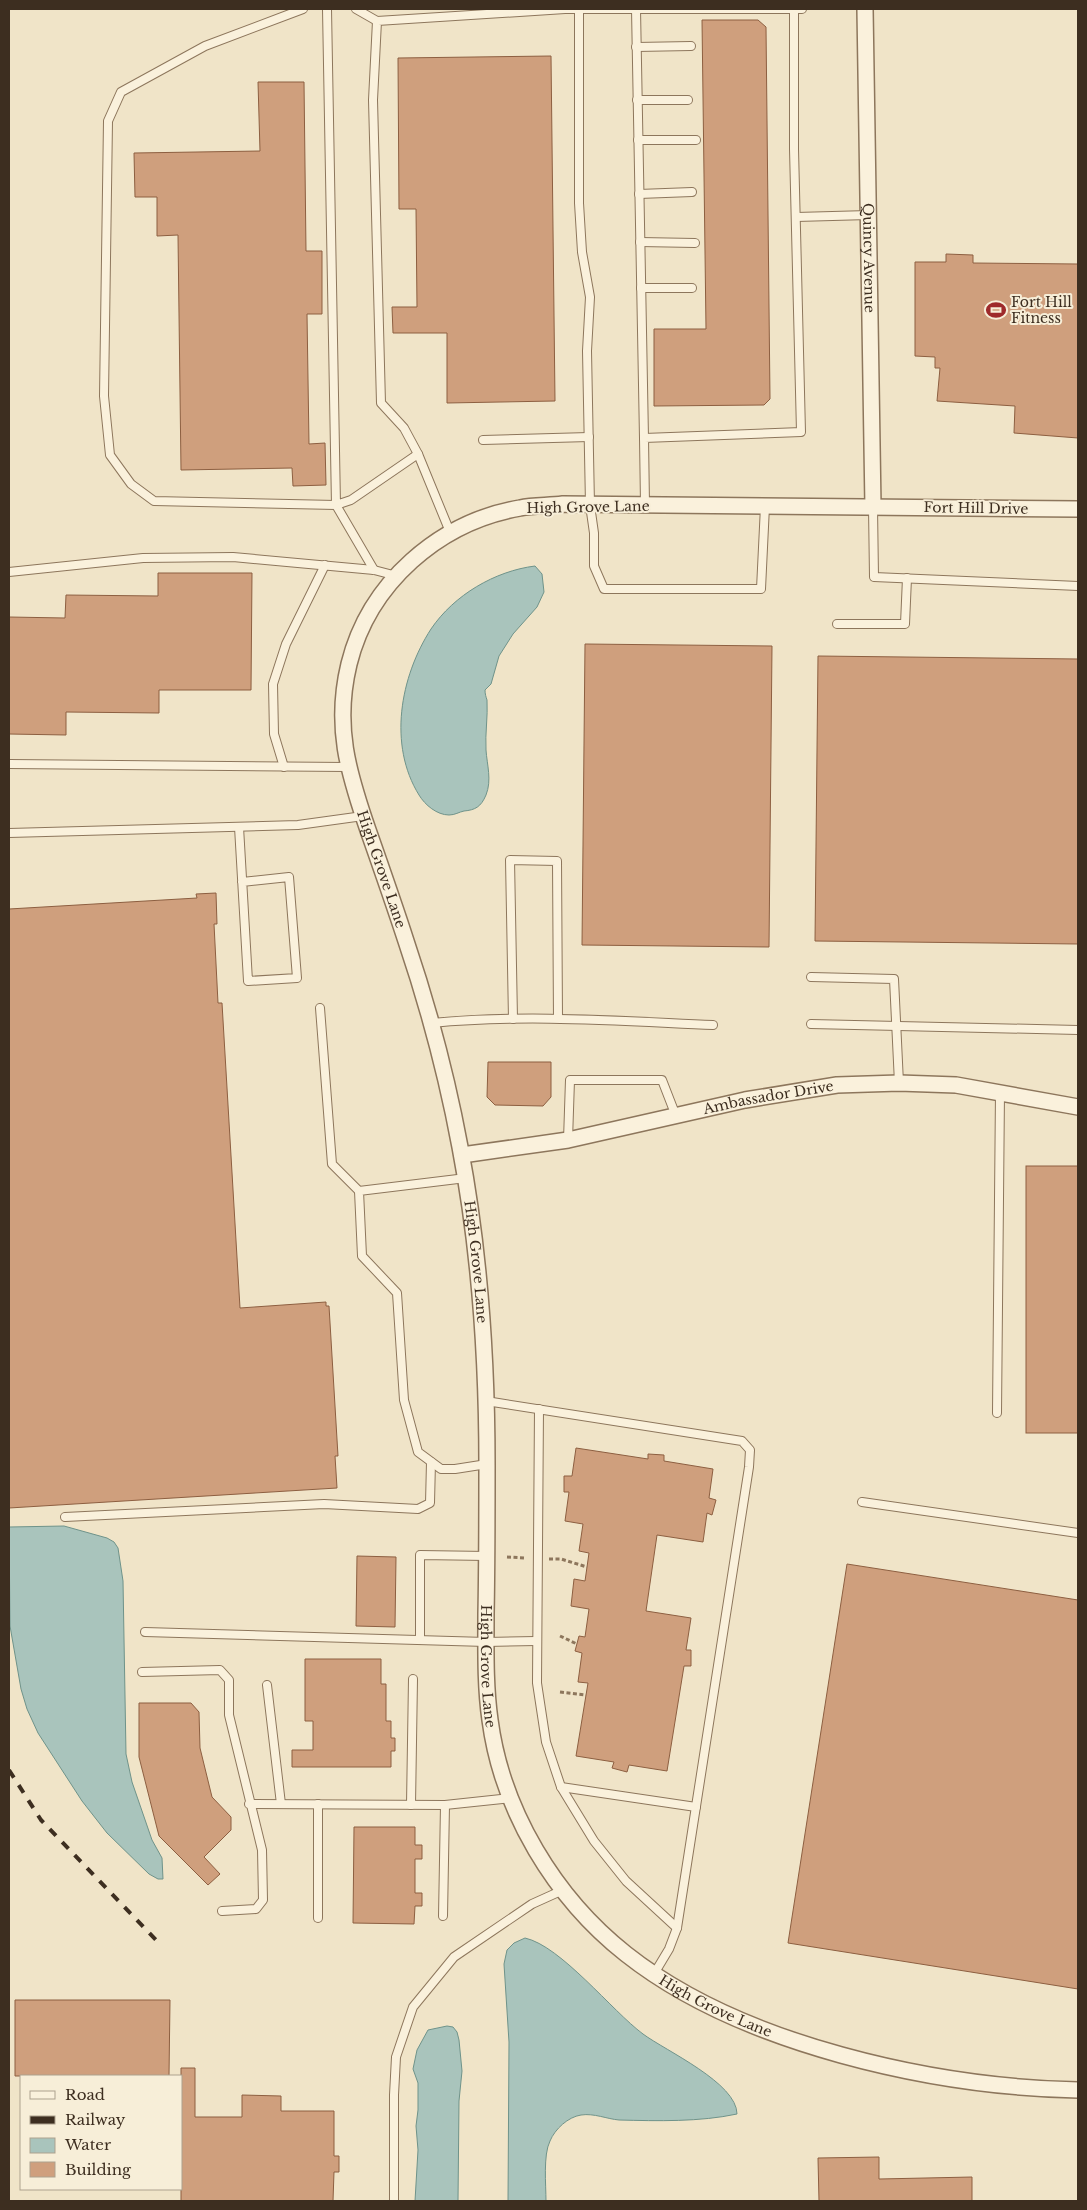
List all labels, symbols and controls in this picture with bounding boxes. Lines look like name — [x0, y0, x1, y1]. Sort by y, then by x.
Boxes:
street label: Quincy Avenue — [859, 203, 879, 313]
place label: Fort Hill Fitness — [1011, 293, 1072, 327]
sports icon: Fort Hill Fitness — [985, 299, 1007, 321]
street label: High Grove Lane — [526, 497, 650, 517]
street label: Fort Hill Drive — [923, 498, 1029, 518]
street label: High Grove Lane — [353, 808, 410, 930]
street label: Ambassador Drive — [700, 1077, 835, 1118]
street label: High Grove Lane — [460, 1199, 491, 1324]
street label: High Grove Lane — [477, 1604, 500, 1729]
street label: High Grove Lane — [656, 1971, 774, 2041]
legend — [20, 2075, 182, 2190]
text: Road — [65, 2085, 105, 2104]
text: Railway — [65, 2110, 126, 2129]
text: Water — [64, 2135, 112, 2154]
text: Building — [65, 2160, 132, 2179]

